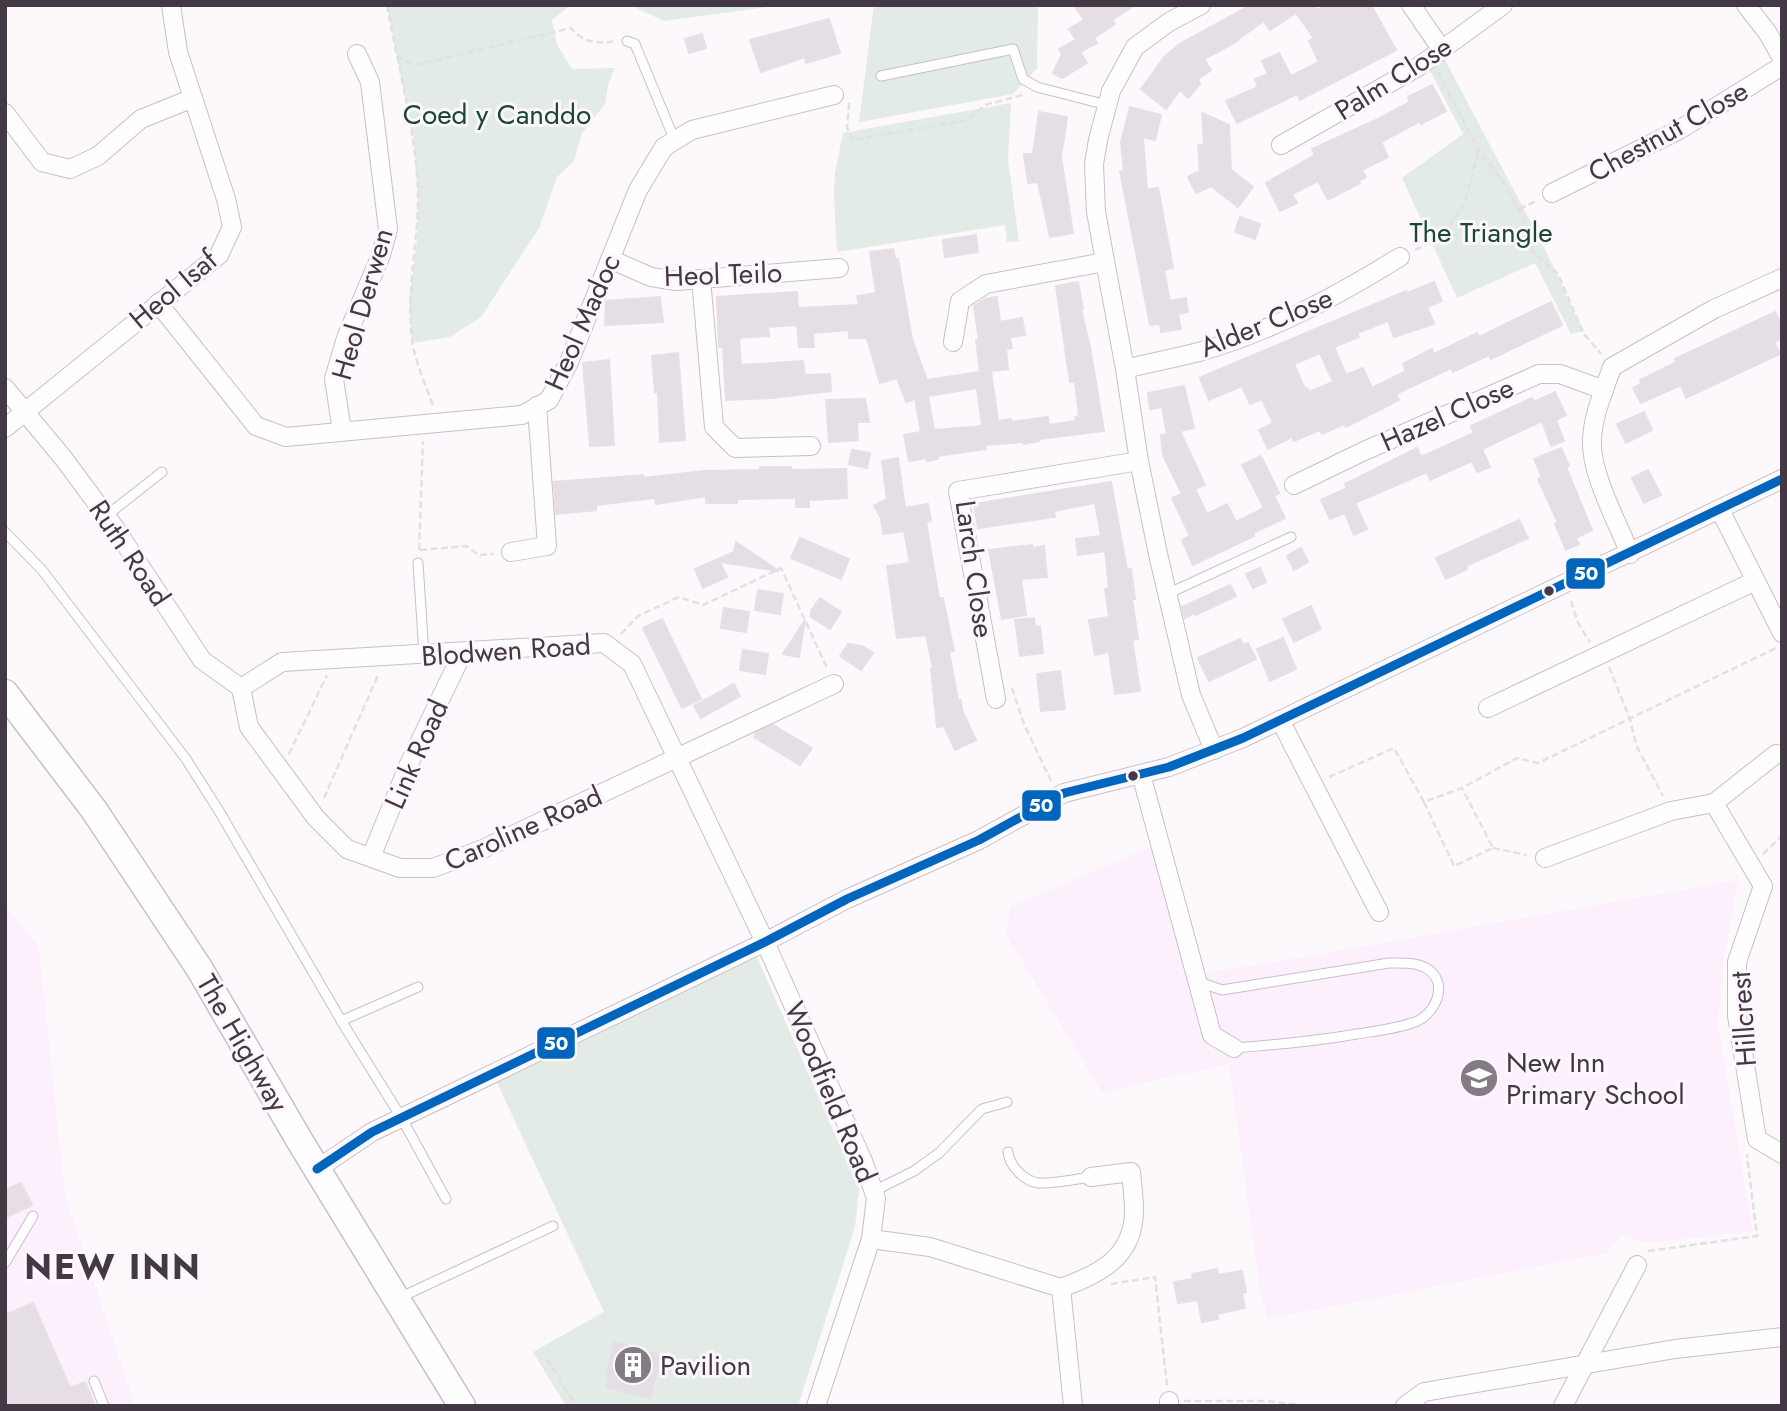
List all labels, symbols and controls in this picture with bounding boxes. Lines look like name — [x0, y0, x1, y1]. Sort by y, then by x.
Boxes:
street label: Palm Close — [1327, 26, 1460, 131]
street label: Chestnut Close — [1581, 70, 1756, 192]
park label: Coed y Canddo — [403, 94, 591, 135]
park label: The Triangle — [1409, 212, 1553, 253]
street label: Heol Derwen — [321, 223, 404, 385]
street label: Heol Isaf — [120, 240, 227, 339]
street label: Heol Madoc — [534, 247, 631, 397]
street label: Heol Teilo — [663, 252, 783, 297]
street label: Alder Close — [1194, 277, 1339, 368]
street label: Hazel Close — [1374, 367, 1520, 462]
street label: Ruth Road — [79, 492, 180, 615]
street label: Larch Close — [945, 498, 1004, 640]
line badge: 50 — [1565, 557, 1606, 590]
text: 50 — [1574, 560, 1598, 587]
unlabelled marker — [1542, 584, 1556, 598]
street label: Blodwen Road — [420, 624, 592, 677]
street label: Link Road — [374, 693, 459, 815]
unlabelled marker — [1126, 769, 1140, 783]
street label: Caroline Road — [438, 775, 609, 882]
line badge: 50 — [1021, 789, 1062, 822]
text: 50 — [1029, 792, 1053, 819]
street label: The Highway — [187, 967, 299, 1120]
street label: Hillcrest — [1720, 970, 1767, 1068]
street label: Woodfield Road — [774, 995, 887, 1189]
line badge: 50 — [536, 1026, 576, 1060]
text: 50 — [544, 1030, 568, 1057]
place label: New Inn Primary School — [1506, 1042, 1685, 1115]
school or university icon: New Inn Primary School — [1458, 1057, 1500, 1099]
district label: NEW INN — [24, 1242, 202, 1292]
building icon: Pavilion — [612, 1344, 654, 1386]
place label: Pavilion — [660, 1345, 751, 1386]

